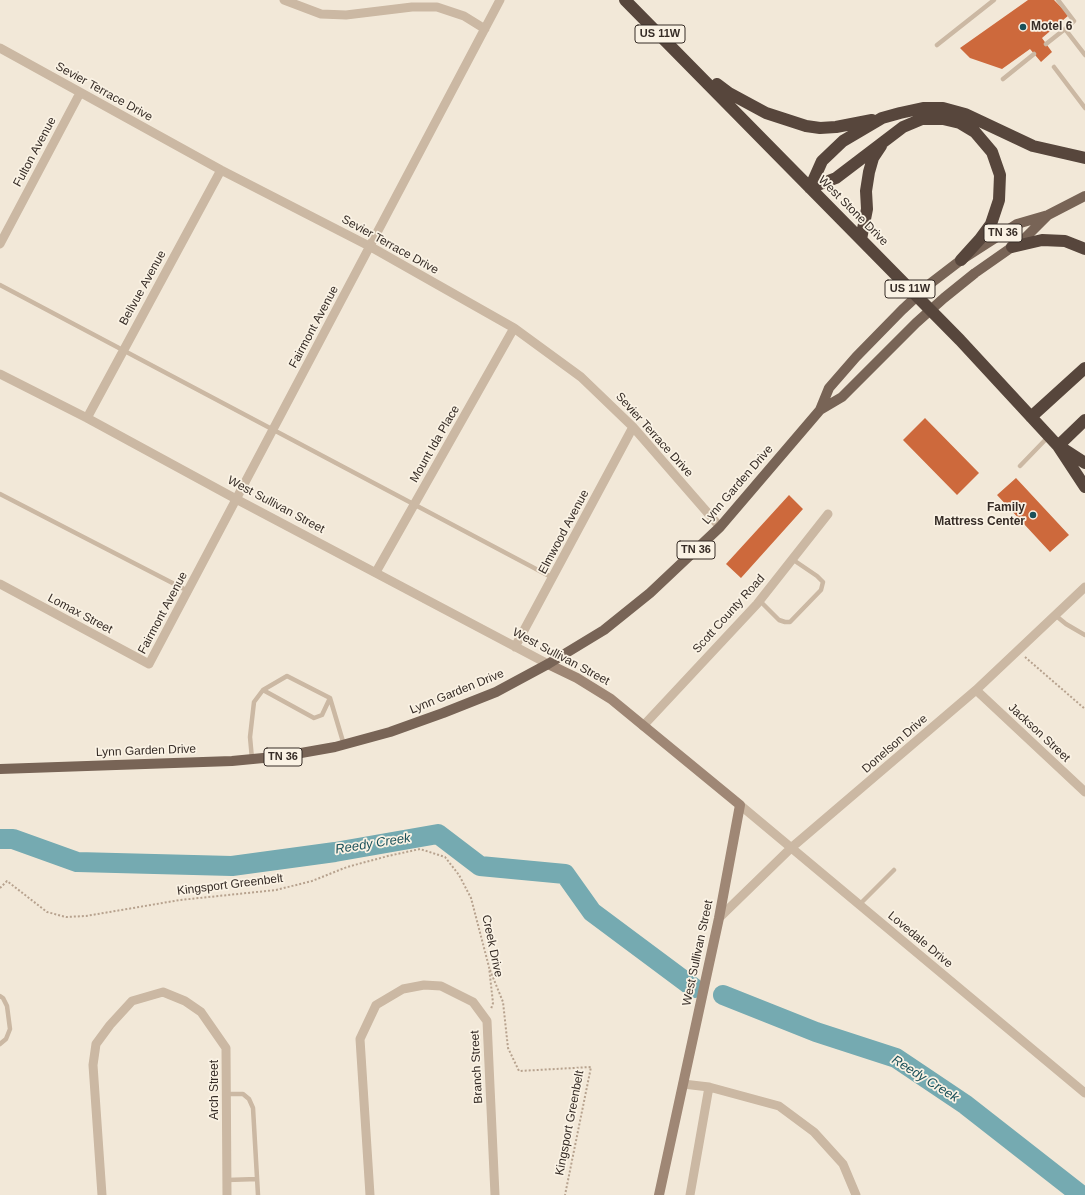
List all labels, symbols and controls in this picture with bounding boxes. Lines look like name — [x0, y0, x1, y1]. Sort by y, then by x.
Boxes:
place label: Motel 6 — [1031, 20, 1072, 34]
marker: Motel 6 — [1018, 22, 1028, 32]
road number: US 11W — [635, 25, 685, 43]
street label: Sevier Terrace Drive — [53, 59, 155, 125]
street label: Fulton Avenue — [11, 115, 59, 189]
street label: West Stone Drive — [815, 173, 891, 249]
street label: Sevier Terrace Drive — [339, 212, 441, 278]
road number: TN 36 — [984, 224, 1022, 242]
street label: Bellvue Avenue — [117, 248, 169, 328]
road number: US 11W — [885, 280, 935, 298]
street label: Fairmont Avenue — [286, 283, 342, 371]
street label: Sevier Terrace Drive — [612, 390, 696, 480]
street label: Mount Ida Place — [407, 403, 463, 485]
street label: Lynn Garden Drive — [700, 442, 776, 528]
street label: West Sullivan Street — [225, 473, 327, 537]
street label: Elmwood Avenue — [536, 487, 592, 577]
place label: Family Mattress Center — [934, 501, 1025, 529]
marker: Family Mattress Center — [1028, 510, 1038, 520]
road number: TN 36 — [677, 541, 715, 559]
street label: Fairmont Avenue — [135, 569, 191, 657]
street label: Scott County Road — [690, 572, 768, 656]
street label: Lomax Street — [45, 591, 115, 637]
street label: West Sullivan Street — [510, 625, 612, 689]
street label: Lynn Garden Drive — [408, 667, 506, 717]
street label: Jackson Street — [1005, 701, 1073, 765]
street label: Donelson Drive — [859, 712, 931, 776]
street label: Lynn Garden Drive — [96, 742, 196, 760]
road number: TN 36 — [264, 748, 302, 766]
water label: Reedy Creek — [334, 830, 412, 858]
street label: Kingsport Greenbelt — [176, 871, 284, 899]
street label: West Sullivan Street — [680, 899, 716, 1007]
street label: Lovedale Drive — [885, 909, 955, 971]
street label: Creek Drive — [478, 914, 506, 978]
street label: Branch Street — [468, 1030, 486, 1104]
water label: Reedy Creek — [889, 1052, 961, 1106]
street label: Arch Street — [208, 1060, 222, 1120]
street label: Kingsport Greenbelt — [553, 1069, 587, 1177]

